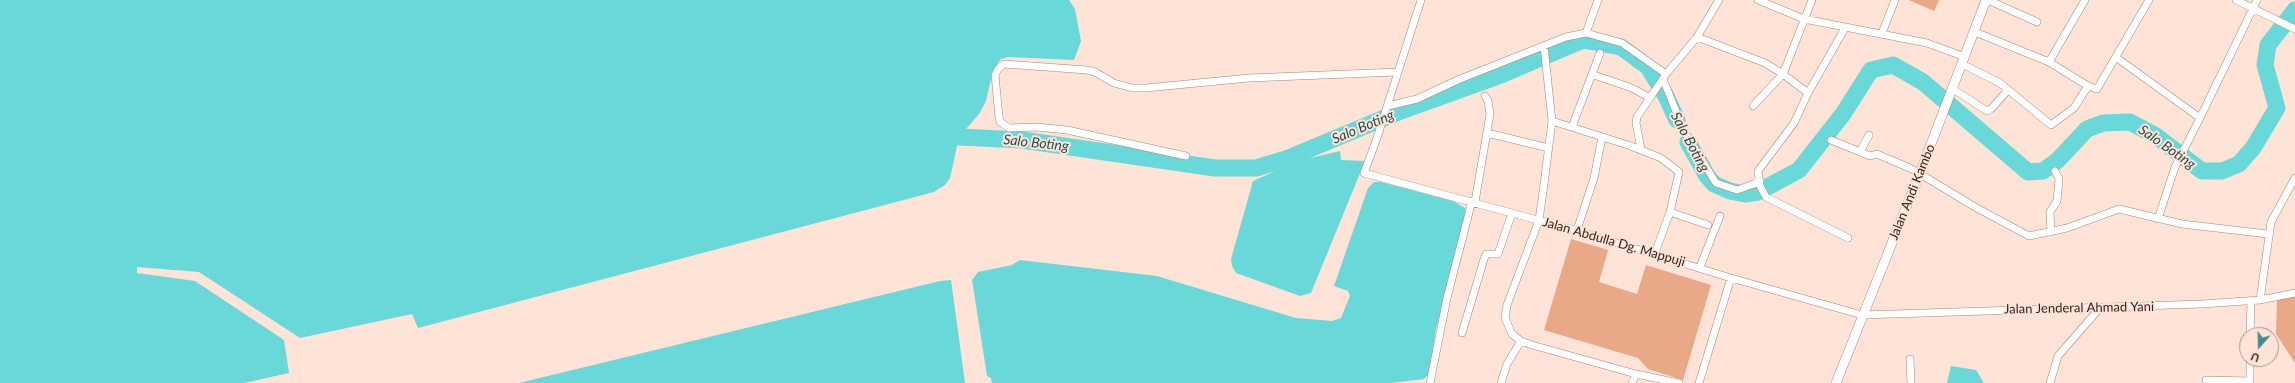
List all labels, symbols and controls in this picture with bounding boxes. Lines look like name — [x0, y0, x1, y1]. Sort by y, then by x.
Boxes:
water label: Salo Boting — [1330, 106, 1396, 148]
water label: Salo Boting — [1667, 109, 1713, 175]
water label: Salo Boting — [2135, 121, 2199, 173]
water label: Salo Boting — [1002, 131, 1070, 155]
street label: Jalan Andi Kambo — [1886, 142, 1938, 242]
street label: Jalan Abdulla Dg. Mappuji — [1541, 214, 1687, 270]
street label: Jalan Jenderal Ahmad Yani — [2004, 299, 2154, 317]
north arrow — [2239, 327, 2279, 367]
text: U — [2249, 350, 2261, 365]

